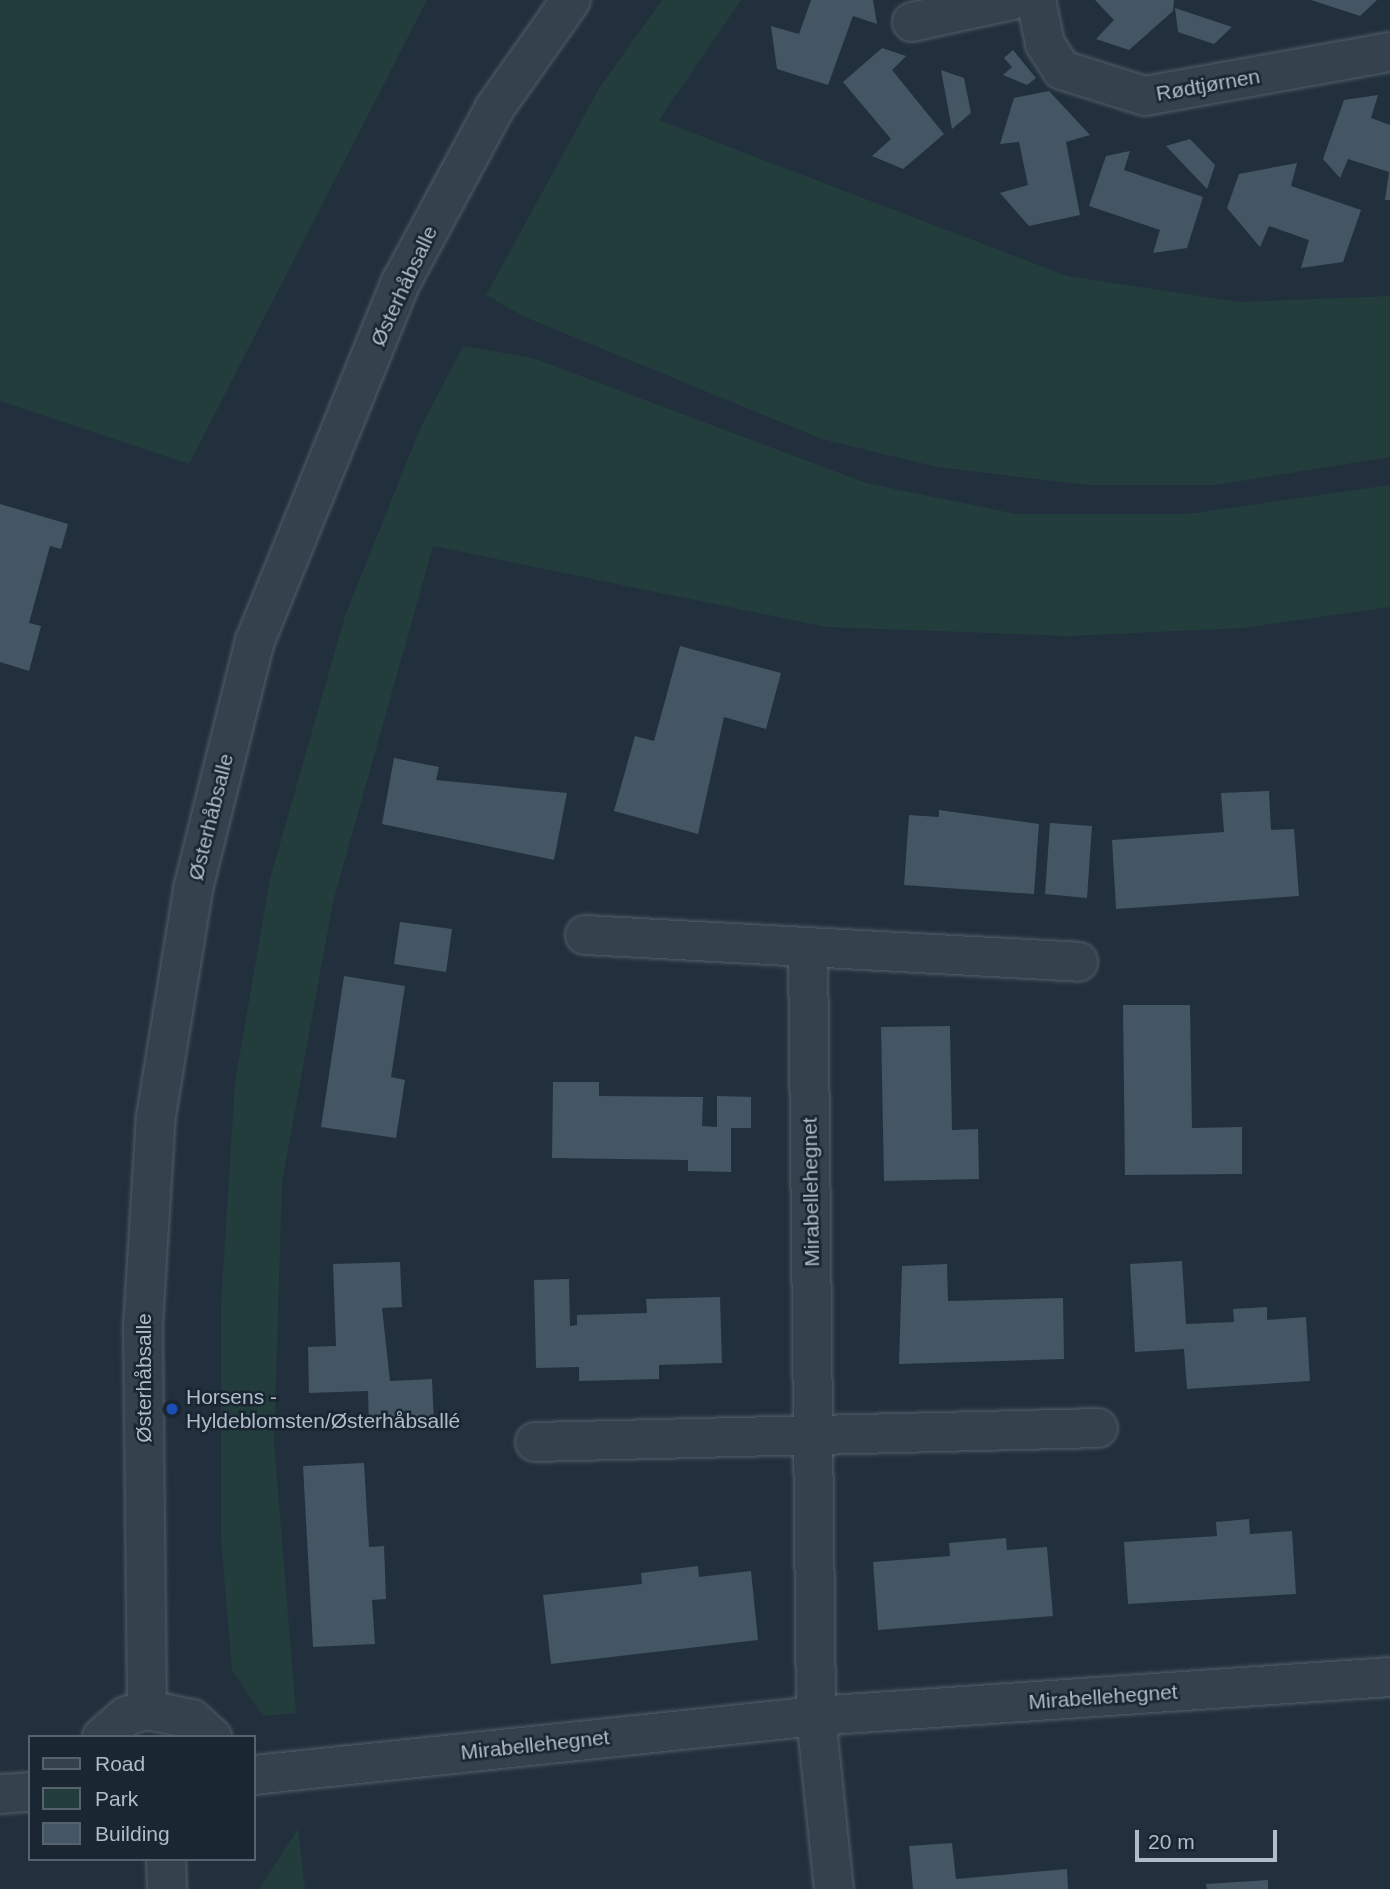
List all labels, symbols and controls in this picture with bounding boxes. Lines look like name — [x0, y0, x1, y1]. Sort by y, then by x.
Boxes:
street label: Rødtjørnen — [1154, 63, 1262, 107]
street label: Østerhåbsalle — [365, 222, 443, 350]
street label: Østerhåbsalle — [183, 751, 239, 883]
street label: Mirabellehegnet — [797, 1117, 825, 1267]
street label: Østerhåbsalle — [131, 1313, 157, 1443]
place label: Horsens - Hyldeblomsten/Østerhåbsallé — [186, 1384, 460, 1434]
marker: Horsens - Hyldeblomsten/Østerhåbsallé — [164, 1401, 180, 1417]
street label: Mirabellehegnet — [1028, 1679, 1178, 1715]
street label: Mirabellehegnet — [459, 1725, 611, 1765]
legend — [28, 1735, 256, 1861]
text: Road — [95, 1752, 145, 1775]
text: Park — [95, 1787, 138, 1810]
scale bar — [1138, 1815, 1280, 1859]
text: Building — [95, 1822, 170, 1845]
text: 20 m — [1148, 1830, 1195, 1853]

